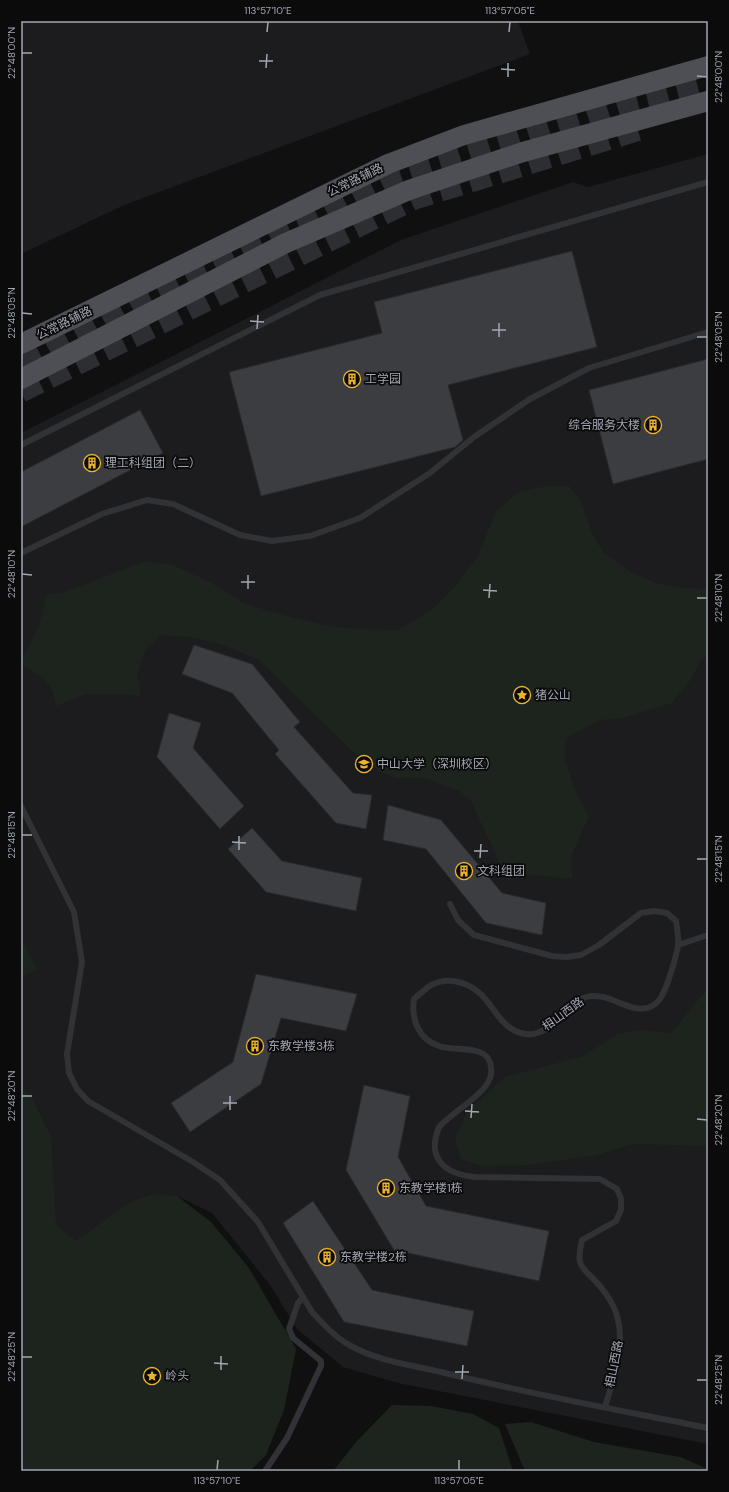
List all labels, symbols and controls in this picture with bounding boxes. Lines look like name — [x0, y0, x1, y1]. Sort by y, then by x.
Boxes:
text: 113°57'10"E — [244, 4, 292, 17]
text: 113°57'05"E — [485, 4, 535, 17]
text: 22°48'00"N — [5, 27, 18, 79]
text: 22°48'00"N — [712, 51, 725, 103]
street label: 公常路辅路 — [325, 160, 385, 200]
text: 22°48'05"N — [5, 287, 18, 339]
street label: 公常路辅路 — [34, 303, 94, 343]
text: 22°48'05"N — [712, 311, 725, 363]
building icon: 工学园 — [342, 369, 362, 389]
place label: 工学园 — [365, 371, 401, 387]
building icon: 综合服务大楼 — [643, 415, 663, 435]
place label: 综合服务大楼 — [568, 417, 640, 433]
building icon: 理工科组团（二） — [82, 453, 102, 473]
place label: 理工科组团（二） — [105, 455, 201, 471]
text: 22°48'10"N — [5, 550, 18, 598]
text: 22°48'10"N — [712, 574, 725, 622]
place icon: 猪公山 — [512, 685, 532, 705]
place label: 猪公山 — [535, 687, 571, 703]
school or university icon: 中山大学（深圳校区） — [354, 754, 374, 774]
place label: 中山大学（深圳校区） — [377, 756, 497, 772]
text: 22°48'15"N — [5, 811, 18, 859]
text: 22°48'15"N — [712, 835, 725, 883]
building icon: 文科组团 — [454, 861, 474, 881]
place label: 文科组团 — [477, 863, 525, 879]
street label: 相山西路 — [539, 993, 587, 1035]
building icon: 东教学楼3栋 — [245, 1036, 265, 1056]
place label: 东教学楼3栋 — [268, 1038, 335, 1054]
text: 22°48'20"N — [5, 1070, 18, 1122]
text: 22°48'20"N — [712, 1094, 725, 1146]
building icon: 东教学楼1栋 — [376, 1178, 396, 1198]
place label: 东教学楼1栋 — [399, 1180, 463, 1196]
building icon: 东教学楼2栋 — [317, 1247, 337, 1267]
place label: 东教学楼2栋 — [340, 1249, 407, 1265]
text: 22°48'25"N — [5, 1332, 18, 1382]
street label: 相山西路 — [602, 1339, 626, 1389]
text: 22°48'25"N — [712, 1355, 725, 1405]
place icon: 岭头 — [142, 1366, 162, 1386]
place label: 岭头 — [165, 1368, 189, 1384]
text: 113°57'10"E — [193, 1474, 241, 1487]
text: 113°57'05"E — [434, 1474, 484, 1487]

